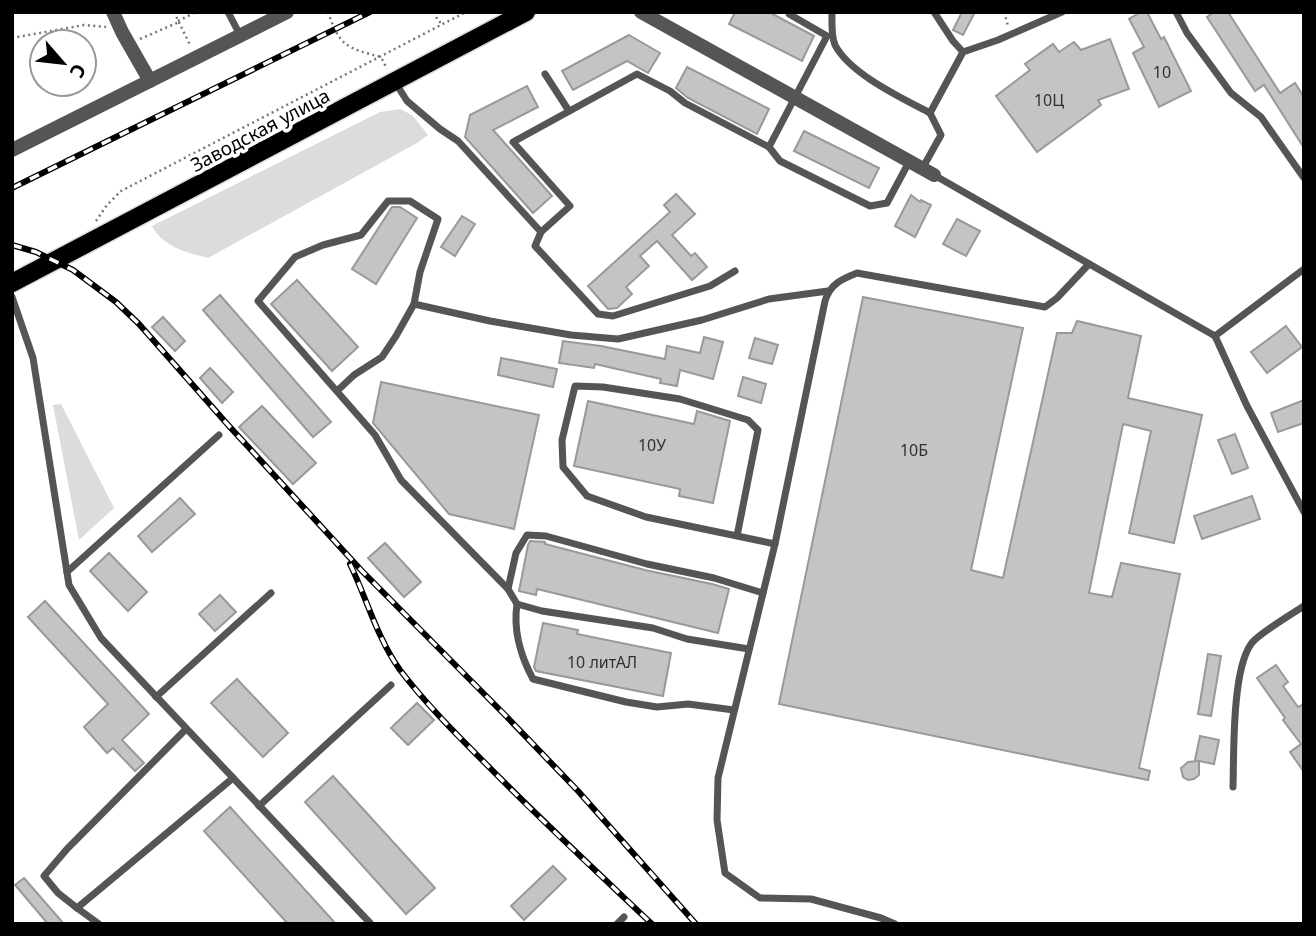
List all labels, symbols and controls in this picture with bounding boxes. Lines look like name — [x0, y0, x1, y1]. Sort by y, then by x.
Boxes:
north arrow — [28, 28, 98, 98]
text: С — [64, 59, 92, 82]
house number: 10 — [1153, 61, 1171, 83]
street label: Заводская улица — [186, 82, 334, 178]
house number: 10Ц — [1034, 89, 1064, 111]
house number: 10У — [638, 434, 666, 456]
house number: 10Б — [900, 439, 928, 461]
house number: 10 литАЛ — [567, 651, 637, 673]

